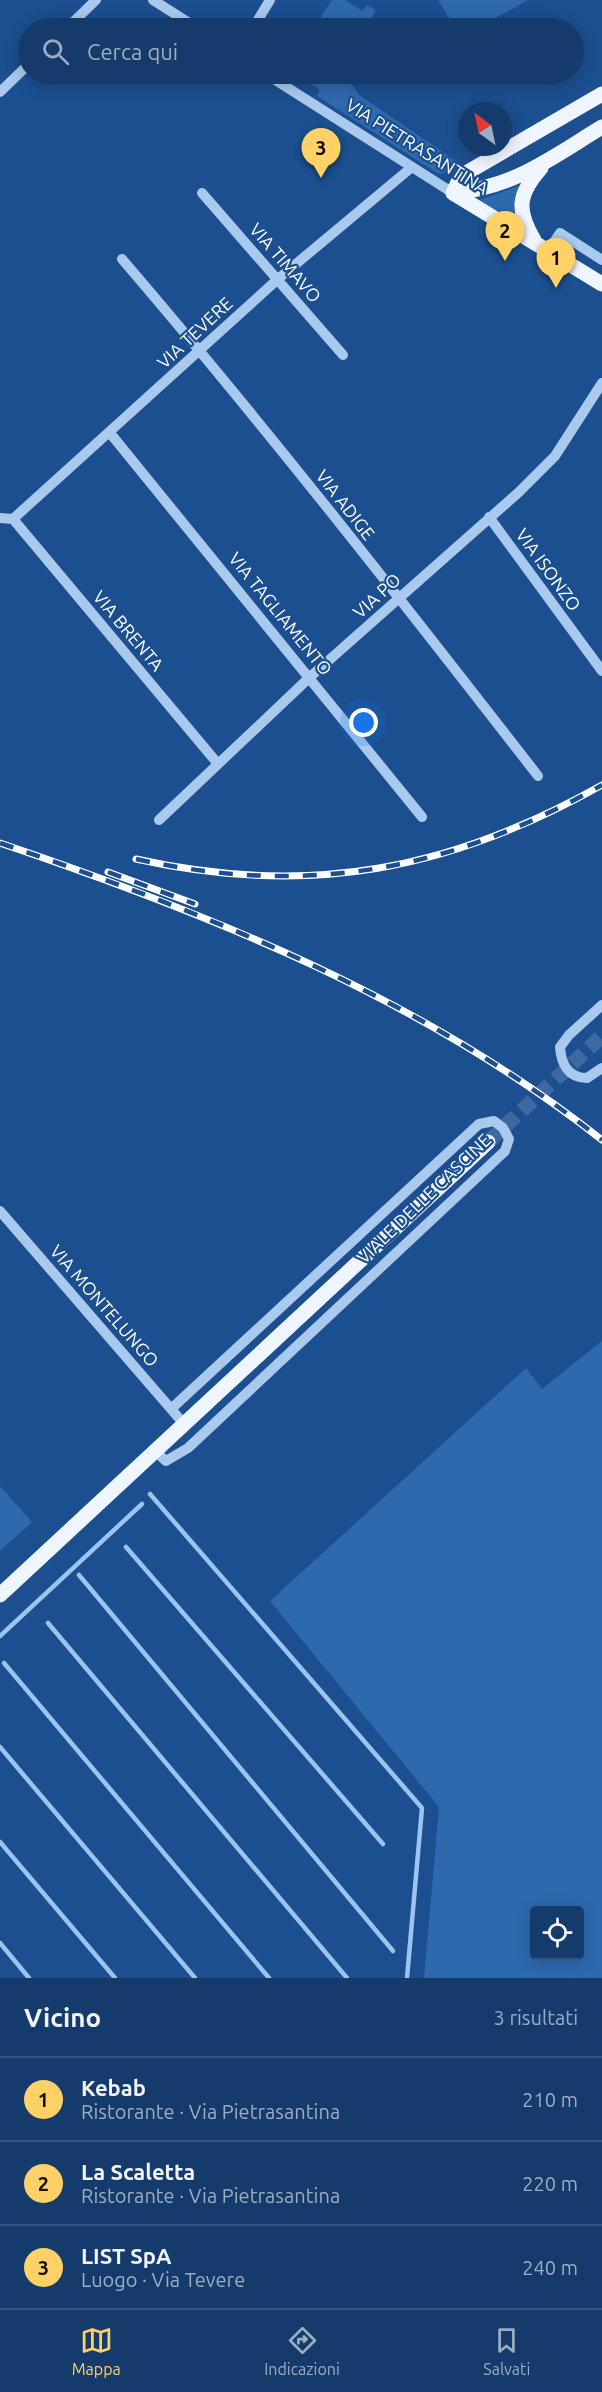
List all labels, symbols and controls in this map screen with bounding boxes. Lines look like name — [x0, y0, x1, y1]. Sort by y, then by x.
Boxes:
search box — [18, 18, 584, 84]
icon: search — [39, 35, 72, 68]
text: Cerca qui — [87, 39, 178, 64]
street label: VIA PIETRASANTINA — [343, 94, 493, 198]
north arrow — [458, 102, 512, 156]
pin: 3 — [302, 128, 340, 178]
pin: 2 — [486, 212, 524, 261]
street label: VIA TIMAVO — [246, 219, 325, 306]
pin: 1 — [536, 238, 576, 288]
street label: VIA TEVERE — [153, 293, 236, 372]
street label: VIA ADIGE — [312, 466, 379, 543]
street label: VIA ISONZO — [512, 524, 585, 614]
street label: VIA TAGLIAMENTO — [225, 548, 336, 679]
street label: VIA PO — [349, 569, 404, 622]
street label: VIA BRENTA — [90, 586, 168, 675]
your location — [349, 708, 378, 737]
street label: VIALE DELLE CASCINE — [352, 1129, 494, 1267]
street label: VIA MONTELUNGO — [47, 1240, 163, 1370]
map controls — [530, 1906, 584, 1960]
button: locate — [530, 1906, 584, 1960]
text: Vicino — [24, 2003, 101, 2032]
text: 3 risultati — [494, 2006, 578, 2029]
text: Kebab — [81, 2075, 146, 2100]
text: 1 — [38, 2088, 49, 2111]
text: 210 m — [522, 2088, 578, 2111]
text: Ristorante · Via Pietrasantina — [81, 2100, 340, 2123]
text: La Scaletta — [81, 2159, 195, 2184]
text: 2 — [38, 2172, 49, 2195]
text: 220 m — [522, 2172, 578, 2195]
text: Ristorante · Via Pietrasantina — [81, 2184, 340, 2207]
text: LIST SpA — [81, 2243, 171, 2268]
text: 3 — [38, 2256, 49, 2279]
text: 240 m — [522, 2256, 578, 2279]
text: Luogo · Via Tevere — [81, 2268, 245, 2291]
tab: Mappa — [72, 2324, 121, 2378]
tab: Indicazioni — [264, 2324, 340, 2378]
tab: Salvati — [483, 2324, 530, 2378]

